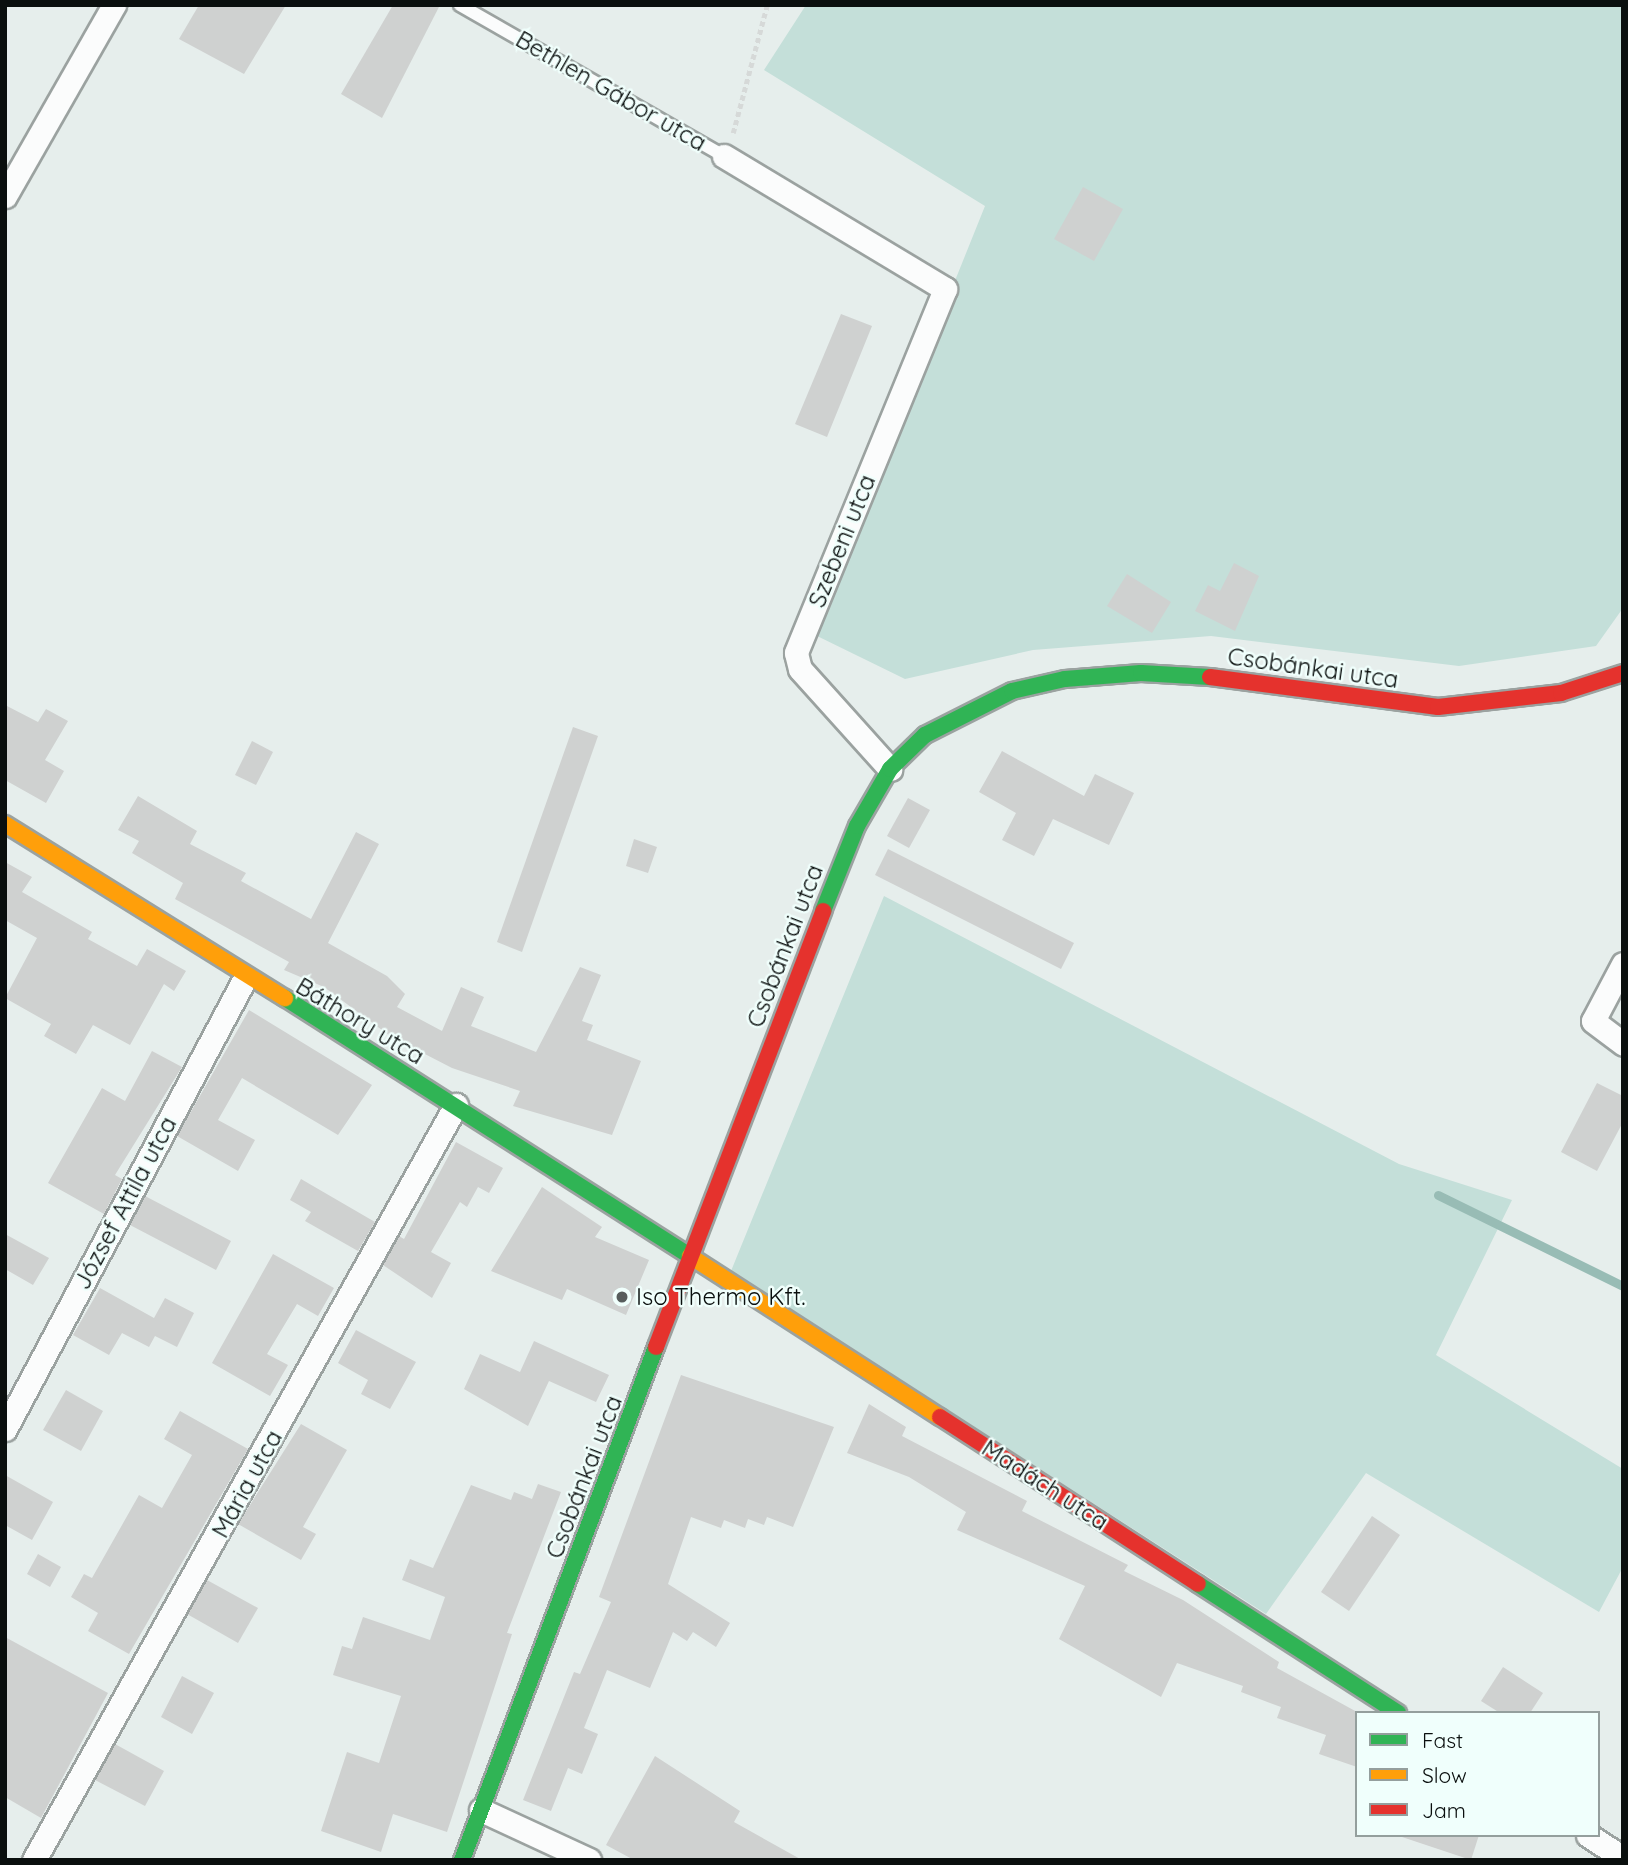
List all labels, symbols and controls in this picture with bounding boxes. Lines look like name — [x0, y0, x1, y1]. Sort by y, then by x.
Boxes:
street label: Bethlen Gábor utca — [511, 25, 711, 157]
street label: Szebeni utca — [802, 470, 882, 612]
street label: Csobánkai utca — [1226, 642, 1400, 694]
street label: Csobánkai utca — [741, 861, 829, 1031]
street label: Báthory utca — [291, 971, 429, 1071]
street label: József Attila utca — [67, 1112, 183, 1294]
place label: Iso Thermo Kft. — [636, 1283, 806, 1311]
marker: Iso Thermo Kft. — [614, 1289, 630, 1305]
street label: Csobánkai utca — [540, 1392, 628, 1562]
street label: Mária utca — [206, 1425, 288, 1543]
street label: Madách utca — [976, 1434, 1114, 1536]
legend — [1355, 1711, 1600, 1837]
text: Fast — [1422, 1727, 1463, 1753]
text: Slow — [1422, 1762, 1467, 1788]
text: Jam — [1422, 1797, 1466, 1823]

